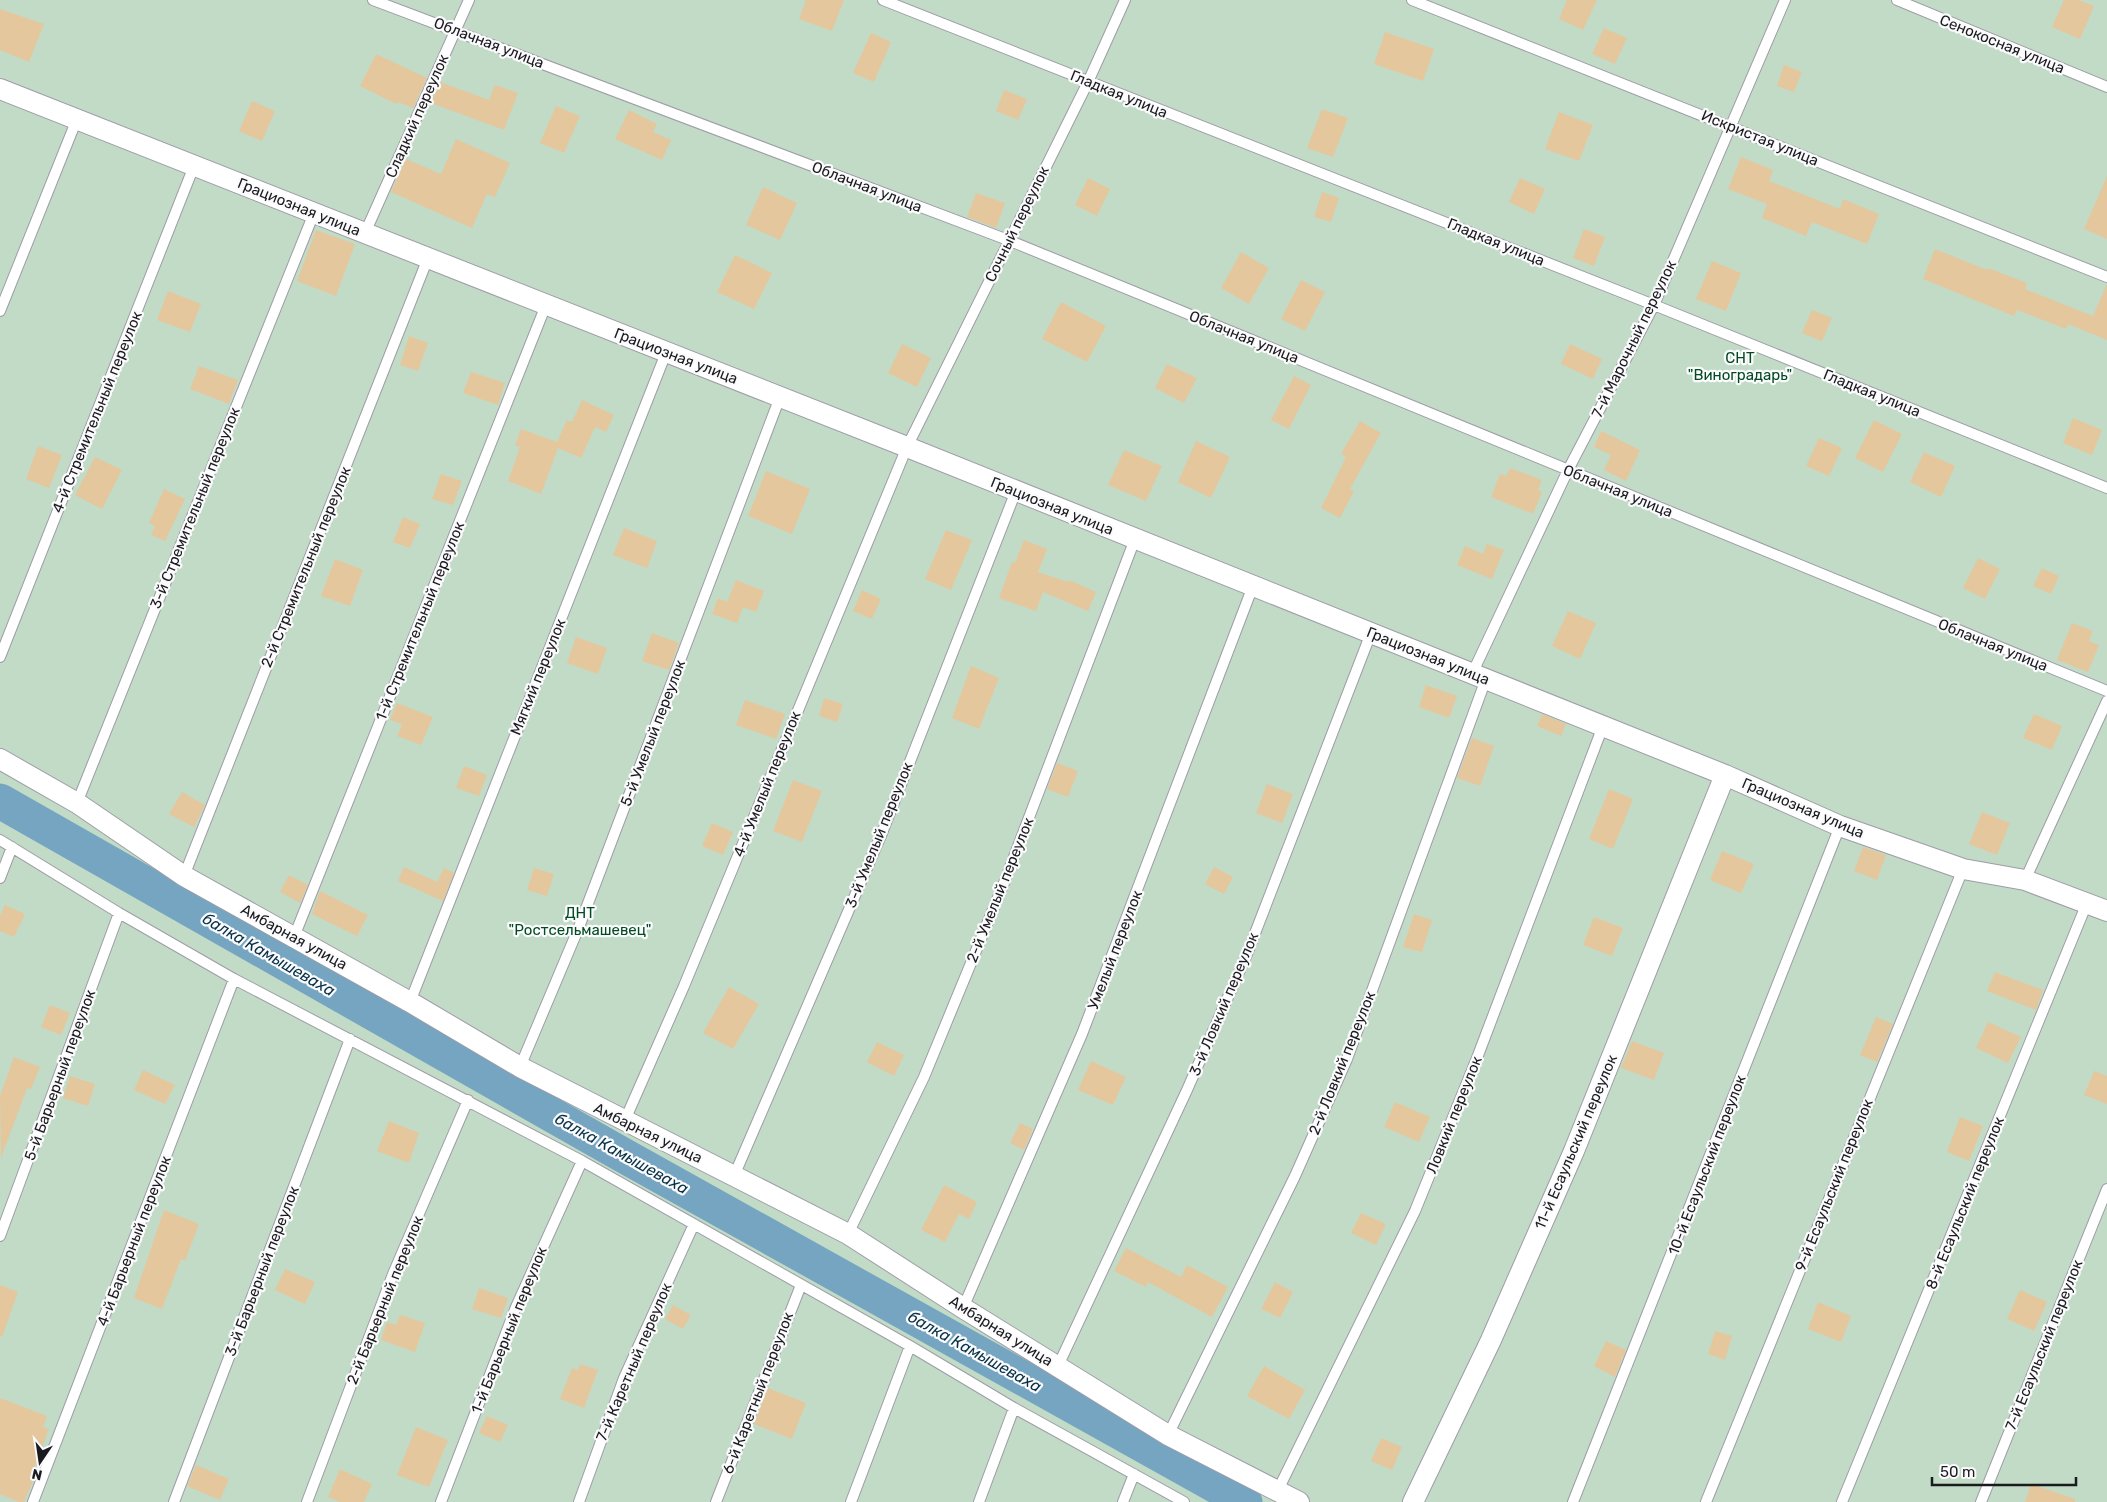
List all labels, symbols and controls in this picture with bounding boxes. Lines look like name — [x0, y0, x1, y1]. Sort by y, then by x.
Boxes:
street label: Сенокосная улица — [1937, 11, 2067, 77]
street label: Облачная улица — [431, 14, 547, 72]
street label: Сладкий переулок — [382, 51, 452, 181]
street label: Гладкая улица — [1068, 66, 1170, 122]
street label: Искристая улица — [1699, 106, 1821, 170]
street label: Облачная улица — [809, 158, 925, 216]
street label: Сочный переулок — [981, 163, 1053, 285]
street label: Грациозная улица — [235, 174, 363, 240]
street label: Гладкая улица — [1445, 214, 1547, 270]
street label: 7-й Марочный переулок — [1588, 257, 1680, 421]
street label: Облачная улица — [1187, 307, 1301, 367]
street label: 4-й Стремительный переулок — [48, 308, 146, 516]
street label: Грациозная улица — [612, 324, 740, 388]
park label: СНТ "Виноградарь" — [1688, 349, 1792, 384]
street label: Гладкая улица — [1821, 365, 1923, 421]
street label: 3-й Стремительный переулок — [146, 405, 244, 611]
street label: Облачная улица — [1561, 461, 1675, 521]
street label: 2-й Стремительный переулок — [257, 464, 355, 670]
street label: Грациозная улица — [988, 473, 1116, 539]
street label: 1-й Стремительный переулок — [372, 519, 468, 723]
street label: Облачная улица — [1936, 615, 2050, 675]
street label: Мягкий переулок — [506, 616, 570, 738]
street label: Грациозная улица — [1364, 623, 1492, 689]
street label: 5-й Умелый переулок — [617, 657, 689, 809]
street label: 4-й Умелый переулок — [729, 708, 805, 860]
street label: 3-й Умелый переулок — [842, 760, 916, 910]
street label: Грациозная улица — [1739, 774, 1867, 842]
street label: 2-й Умелый переулок — [963, 815, 1037, 965]
street label: Умелый переулок — [1084, 888, 1146, 1012]
street label: Амбарная улица — [238, 900, 350, 974]
park label: ДНТ "Ростсельмашевец" — [509, 904, 651, 939]
water label: балка Камышеваха — [199, 909, 338, 1000]
street label: 3-й Ловкий переулок — [1186, 930, 1262, 1078]
street label: 5-й Барьерный переулок — [21, 987, 99, 1163]
street label: 2-й Ловкий переулок — [1305, 988, 1379, 1138]
street label: 11-й Есаульский переулок — [1531, 1052, 1621, 1232]
street label: Ловкий переулок — [1422, 1054, 1486, 1176]
street label: 10-й Есаульский переулок — [1664, 1073, 1750, 1257]
street label: 9-й Есаульский переулок — [1791, 1096, 1877, 1274]
street label: Амбарная улица — [591, 1099, 705, 1167]
water label: балка Камышеваха — [552, 1109, 692, 1198]
street label: 8-й Есаульский переулок — [1922, 1114, 2008, 1292]
street label: 4-й Барьерный переулок — [93, 1153, 175, 1329]
street label: 3-й Барьерный переулок — [221, 1183, 303, 1359]
street label: 2-й Барьерный переулок — [343, 1213, 427, 1387]
street label: 1-й Барьерный переулок — [467, 1244, 551, 1416]
street label: 7-й Есаульский переулок — [2001, 1257, 2087, 1433]
street label: 7-й Каретный переулок — [592, 1280, 676, 1444]
street label: Амбарная улица — [946, 1292, 1056, 1370]
water label: балка Камышеваха — [905, 1307, 1045, 1396]
street label: 6-й Каретный переулок — [719, 1309, 797, 1477]
north arrow — [15, 1437, 65, 1487]
scale bar — [1932, 1454, 2076, 1486]
text: 50 m — [1940, 1463, 1975, 1481]
text: N — [30, 1465, 44, 1484]

